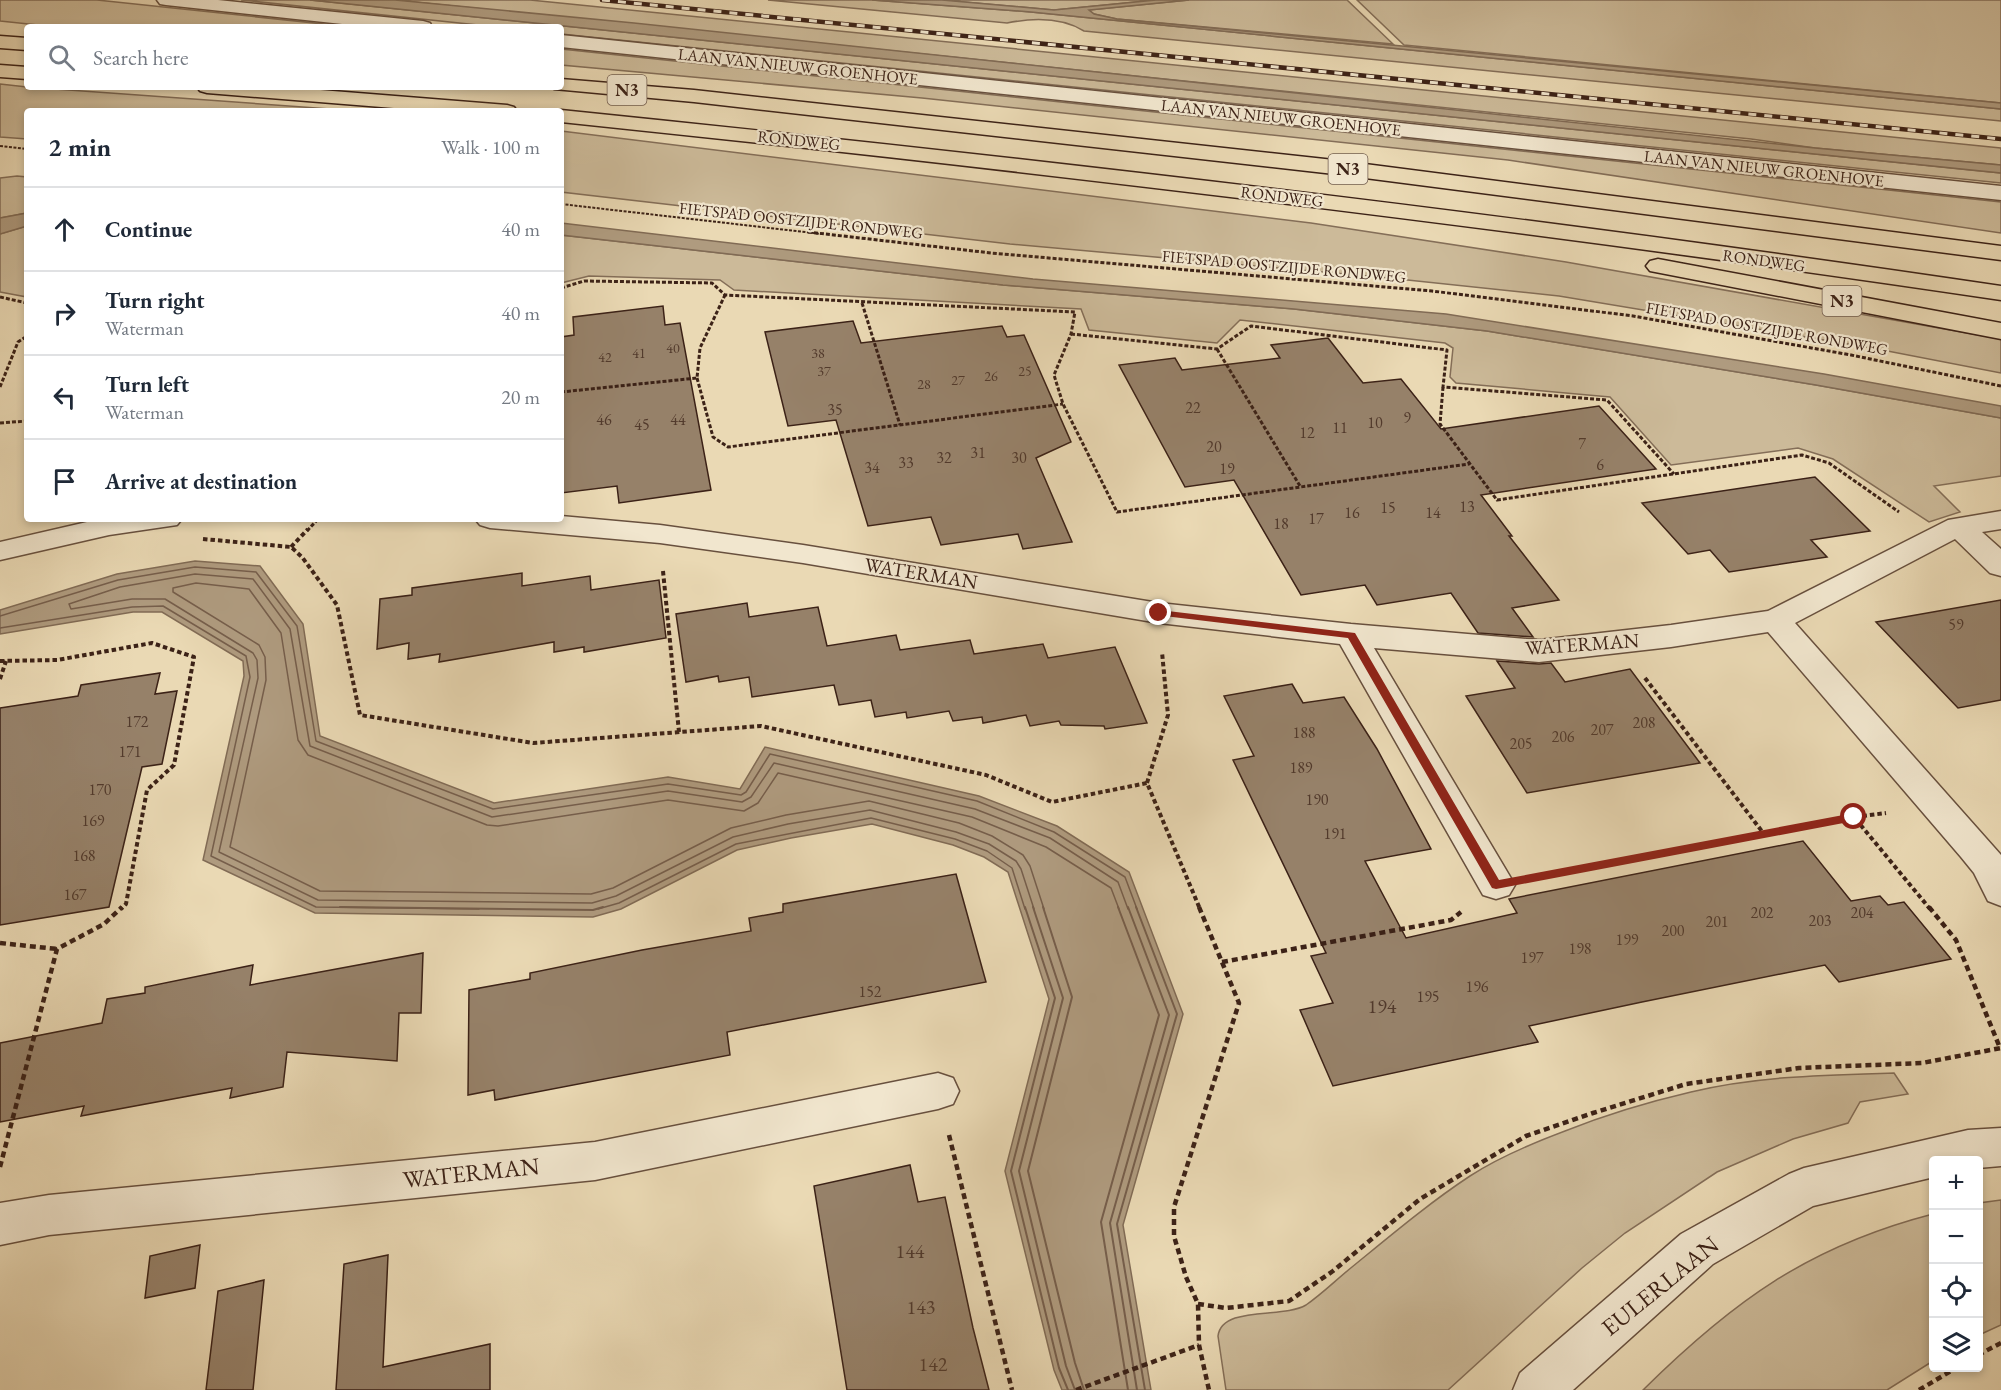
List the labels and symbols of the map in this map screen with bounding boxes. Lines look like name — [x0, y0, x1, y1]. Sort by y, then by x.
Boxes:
street label: LAAN VAN NIEUW GROENHOVE — [677, 43, 919, 90]
road number: N3 — [608, 75, 646, 105]
street label: LAAN VAN NIEUW GROENHOVE — [1160, 94, 1402, 141]
street label: RONDWEG — [757, 126, 842, 155]
street label: LAAN VAN NIEUW GROENHOVE — [1643, 145, 1885, 192]
road number: N3 — [1328, 154, 1368, 184]
street label: RONDWEG — [1239, 181, 1325, 212]
street label: FIETSPAD OOSTZIJDE RONDWEG — [678, 197, 924, 244]
street label: RONDWEG — [1721, 244, 1807, 277]
street label: FIETSPAD OOSTZIJDE RONDWEG — [1161, 245, 1407, 288]
road number: N3 — [1822, 286, 1862, 316]
street label: FIETSPAD OOSTZIJDE RONDWEG — [1644, 297, 1890, 360]
house number: 40 — [666, 339, 680, 357]
house number: 41 — [632, 344, 646, 362]
house number: 38 — [811, 344, 825, 362]
house number: 42 — [598, 348, 612, 366]
house number: 37 — [817, 362, 831, 380]
house number: 25 — [1018, 362, 1032, 380]
house number: 26 — [984, 367, 998, 385]
house number: 27 — [951, 371, 965, 389]
house number: 28 — [917, 375, 931, 393]
house number: 22 — [1185, 397, 1201, 418]
house number: 35 — [827, 399, 843, 420]
house number: 9 — [1403, 407, 1411, 428]
house number: 46 — [596, 409, 612, 430]
house number: 44 — [670, 409, 686, 430]
house number: 10 — [1367, 412, 1383, 433]
house number: 45 — [634, 414, 650, 435]
house number: 11 — [1332, 417, 1348, 438]
house number: 12 — [1299, 422, 1315, 443]
house number: 7 — [1578, 433, 1586, 454]
house number: 20 — [1206, 436, 1222, 457]
house number: 31 — [970, 442, 986, 463]
house number: 32 — [936, 447, 952, 468]
house number: 30 — [1011, 447, 1027, 468]
house number: 33 — [898, 452, 914, 473]
house number: 6 — [1596, 454, 1604, 475]
house number: 34 — [864, 457, 880, 478]
house number: 19 — [1219, 458, 1235, 479]
house number: 13 — [1459, 496, 1475, 517]
house number: 15 — [1380, 497, 1396, 518]
house number: 16 — [1344, 502, 1360, 523]
house number: 14 — [1425, 502, 1441, 523]
house number: 17 — [1308, 508, 1324, 529]
house number: 18 — [1273, 513, 1289, 534]
street label: WATERMAN — [863, 551, 980, 595]
route end — [1145, 599, 1171, 625]
house number: 59 — [1948, 614, 1964, 635]
street label: WATERMAN — [1524, 627, 1640, 661]
house number: 172 — [125, 711, 149, 732]
house number: 208 — [1632, 712, 1656, 733]
house number: 207 — [1590, 719, 1614, 740]
house number: 188 — [1292, 722, 1316, 743]
house number: 206 — [1551, 726, 1575, 747]
house number: 205 — [1509, 733, 1533, 754]
house number: 171 — [118, 741, 142, 762]
house number: 189 — [1289, 757, 1313, 778]
house number: 170 — [88, 779, 112, 800]
house number: 190 — [1305, 789, 1329, 810]
route start — [1840, 803, 1866, 829]
house number: 169 — [81, 810, 105, 831]
house number: 191 — [1323, 823, 1347, 844]
house number: 168 — [72, 845, 96, 866]
house number: 167 — [63, 884, 87, 905]
house number: 202 — [1750, 902, 1774, 923]
house number: 204 — [1850, 902, 1874, 923]
house number: 203 — [1808, 910, 1832, 931]
house number: 201 — [1705, 911, 1729, 932]
house number: 200 — [1661, 920, 1685, 941]
house number: 199 — [1615, 929, 1639, 950]
house number: 198 — [1568, 938, 1592, 959]
house number: 197 — [1520, 947, 1544, 968]
house number: 196 — [1465, 976, 1489, 997]
house number: 152 — [858, 981, 882, 1002]
house number: 195 — [1416, 986, 1440, 1007]
house number: 194 — [1368, 993, 1397, 1019]
street label: WATERMAN — [401, 1150, 541, 1195]
street label: EULERLAAN — [1595, 1229, 1725, 1342]
house number: 144 — [896, 1238, 925, 1264]
house number: 143 — [907, 1294, 935, 1320]
house number: 142 — [919, 1351, 948, 1377]

